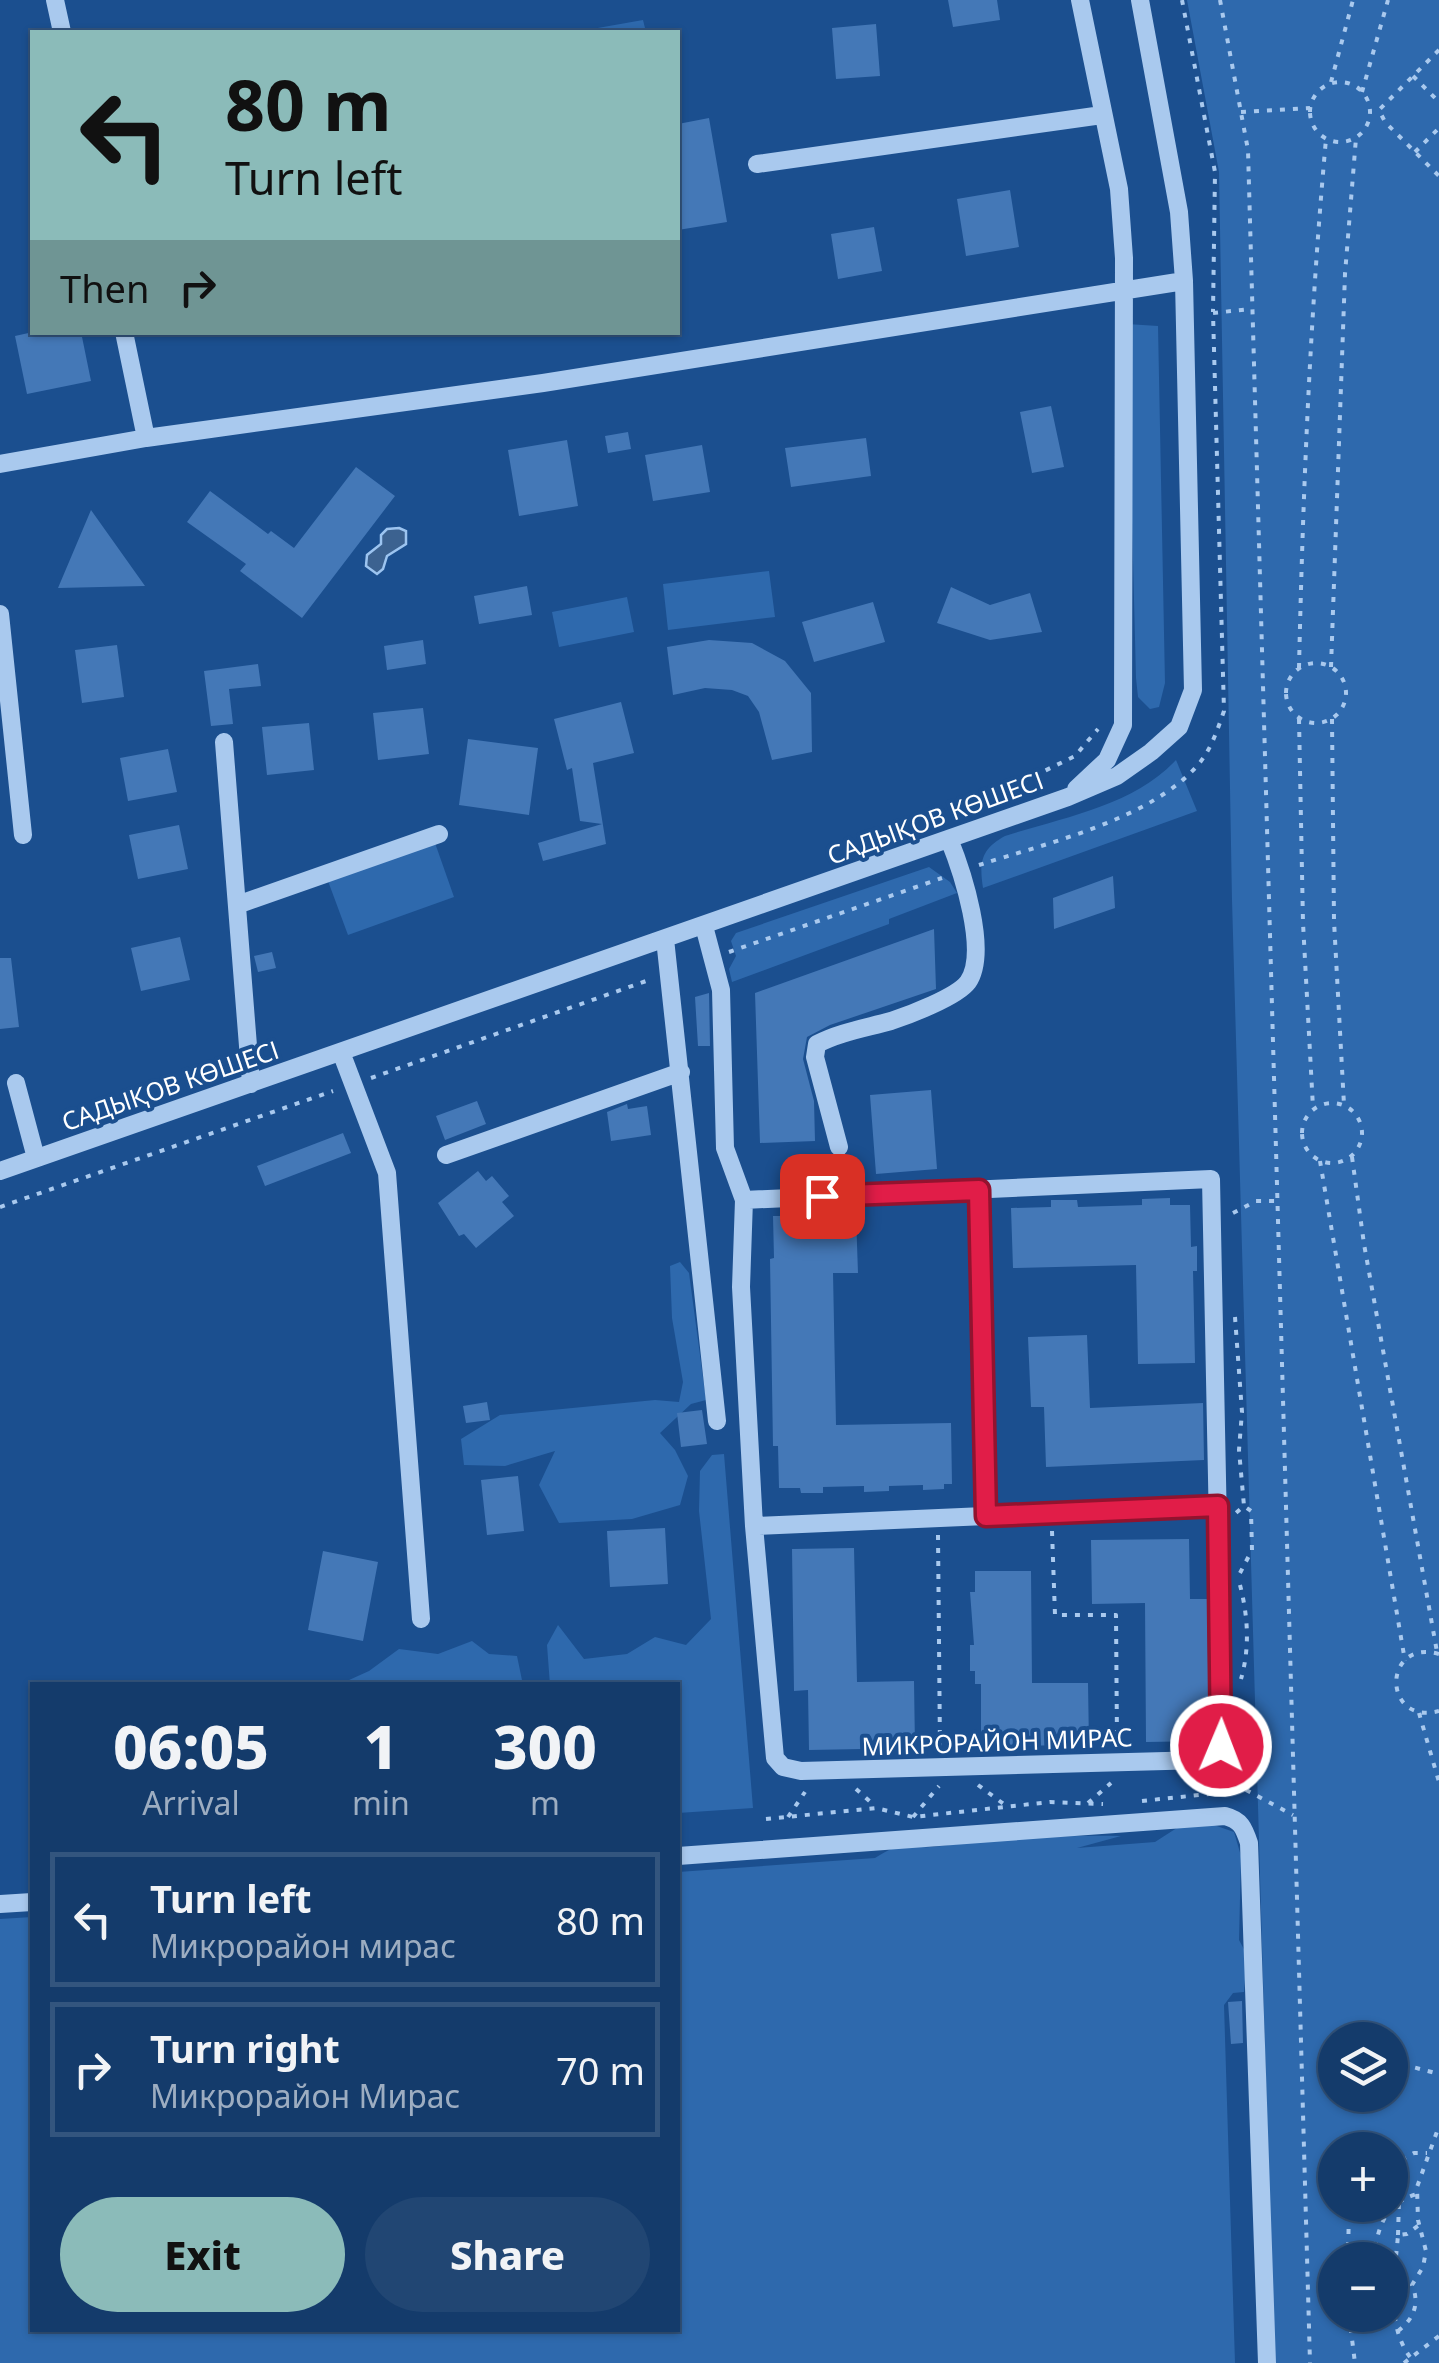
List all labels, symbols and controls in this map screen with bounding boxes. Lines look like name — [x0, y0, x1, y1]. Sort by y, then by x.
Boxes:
text: 80 m — [225, 56, 392, 152]
icon: left — [60, 70, 190, 200]
text: Turn left — [225, 147, 402, 208]
icon: right — [170, 260, 225, 315]
text: Then — [60, 262, 150, 314]
street label: САДЫҚОВ КӨШЕСІ — [822, 762, 1048, 872]
street label: САДЫҚОВ КӨШЕСІ — [57, 1032, 283, 1138]
pin — [780, 1154, 865, 1239]
icon: arrive — [795, 1169, 850, 1224]
position arrow — [1169, 1694, 1273, 1798]
text: 06:05 — [113, 1705, 269, 1787]
text: 1 — [364, 1705, 398, 1787]
text: 300 — [493, 1705, 597, 1787]
street label: МИКРОРАЙОН МИРАС — [861, 1719, 1133, 1763]
text: Arrival — [142, 1781, 240, 1824]
text: min — [352, 1781, 410, 1824]
text: m — [530, 1781, 560, 1824]
text: Turn left — [150, 1872, 312, 1924]
icon: left — [65, 1892, 120, 1947]
text: 80 m — [556, 1894, 645, 1946]
text: Микрорайон мирас — [150, 1924, 456, 1967]
text: Turn right — [150, 2022, 340, 2074]
map controls — [1318, 2022, 1408, 2332]
button: layers — [1318, 2022, 1408, 2112]
icon: right — [65, 2042, 120, 2097]
text: 70 m — [556, 2044, 645, 2096]
text: Микрорайон Мирас — [150, 2074, 460, 2117]
button: + — [1318, 2132, 1408, 2222]
button: Exit — [60, 2197, 345, 2312]
button: Share — [365, 2197, 650, 2312]
button: − — [1318, 2242, 1408, 2332]

